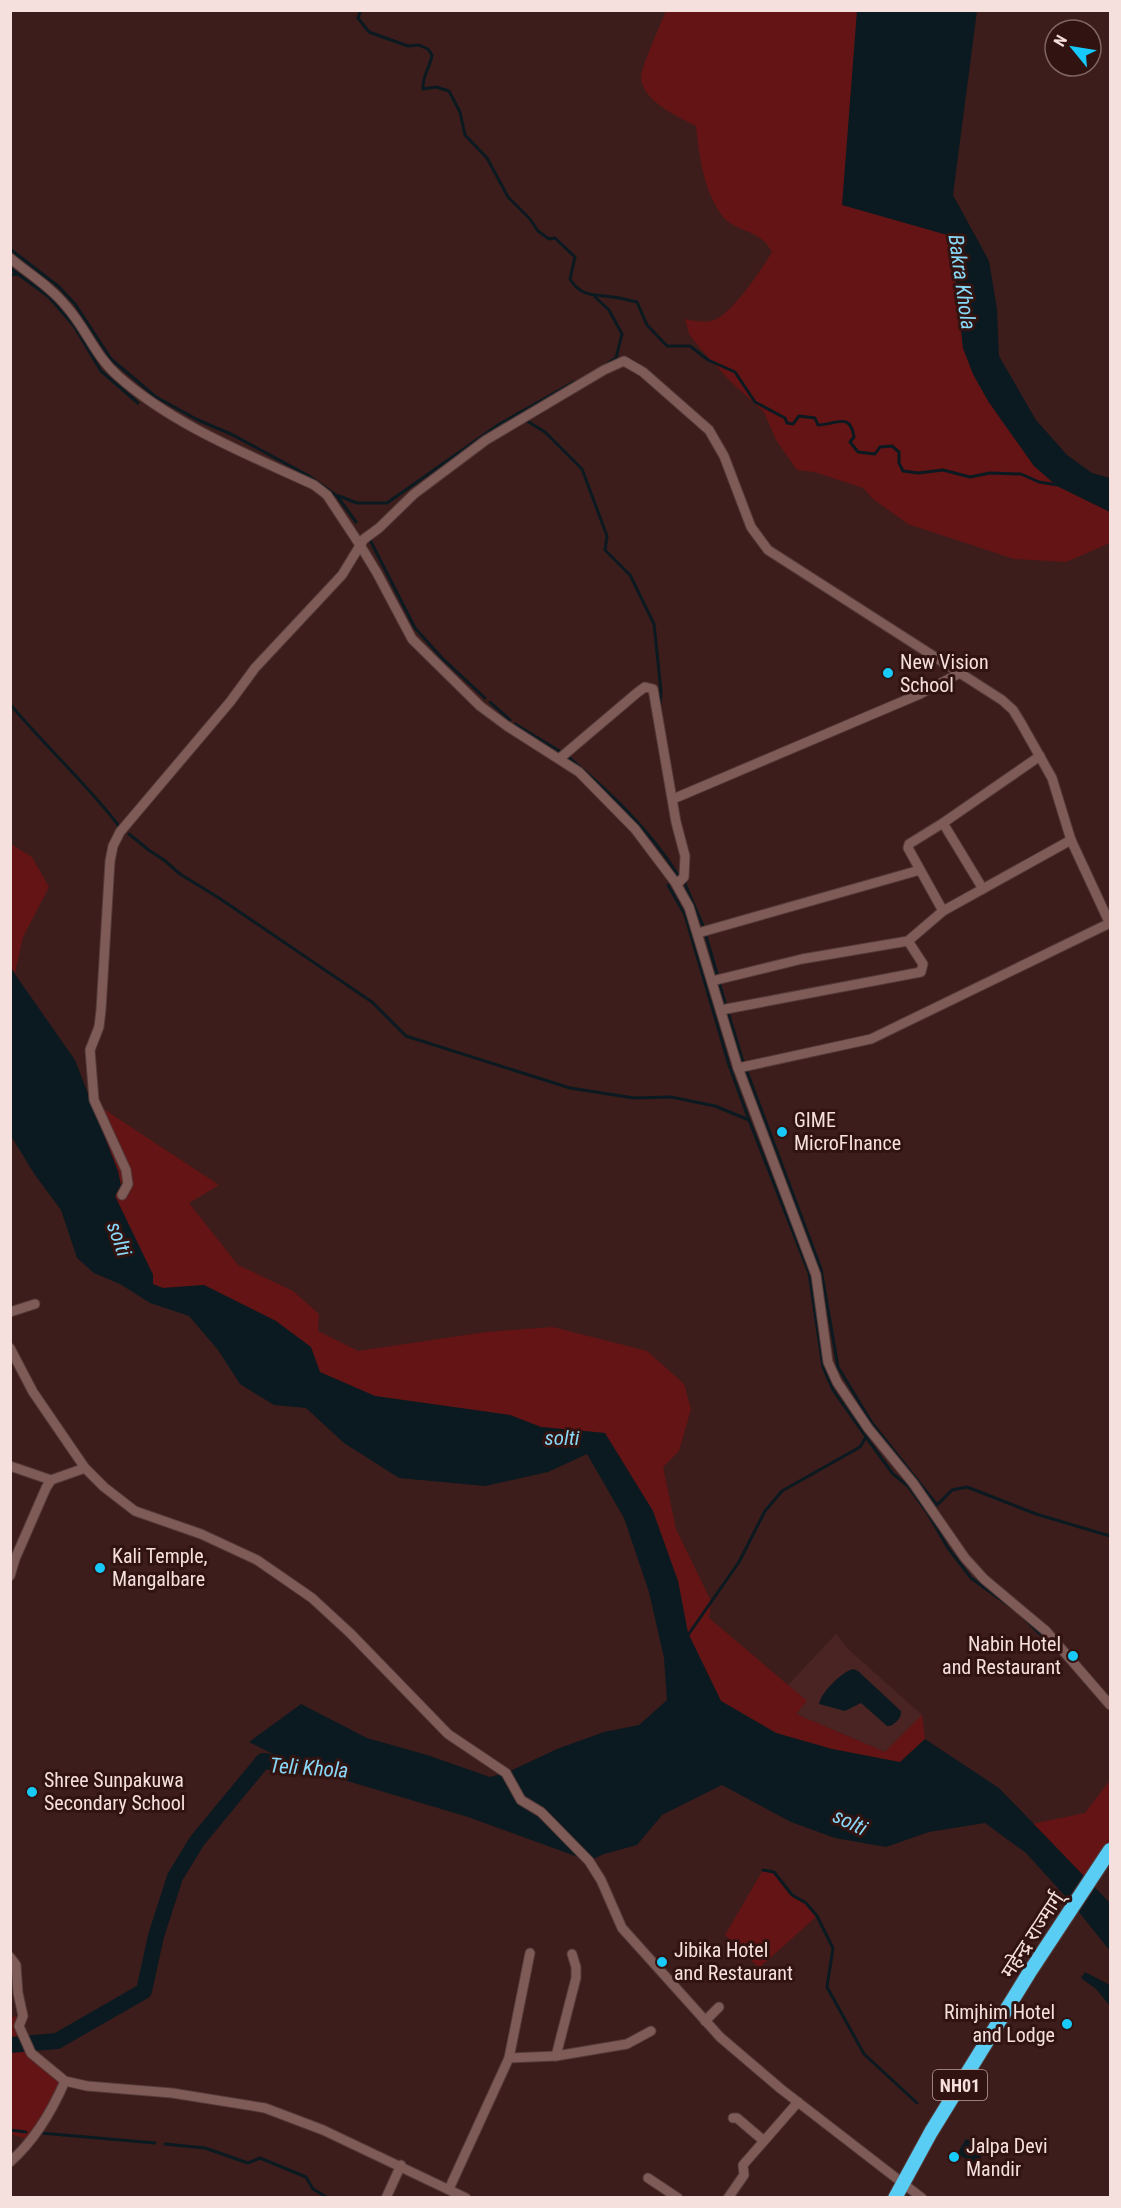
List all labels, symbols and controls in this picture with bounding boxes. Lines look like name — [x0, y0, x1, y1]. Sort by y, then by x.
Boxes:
north arrow — [1043, 18, 1103, 78]
text: N — [1050, 32, 1071, 50]
water label: Bakra Khola — [943, 233, 981, 331]
place label: New Vision School — [900, 650, 989, 697]
marker: New Vision School — [881, 666, 895, 680]
place label: GIME MicroFInance — [794, 1108, 901, 1155]
marker: GIME MicroFInance — [775, 1125, 789, 1139]
water label: solti — [102, 1218, 136, 1260]
water label: solti — [545, 1426, 580, 1450]
place label: Kali Temple, Mangalbare — [112, 1544, 208, 1591]
marker: Kali Temple, Mangalbare — [93, 1561, 107, 1575]
place label: Nabin Hotel and Restaurant — [942, 1632, 1061, 1679]
marker: Nabin Hotel and Restaurant — [1066, 1649, 1080, 1663]
water label: Teli Khola — [269, 1753, 349, 1783]
place label: Shree Sunpakuwa Secondary School — [44, 1768, 185, 1815]
marker: Shree Sunpakuwa Secondary School — [25, 1785, 39, 1799]
water label: solti — [829, 1804, 871, 1841]
street label: महेन्द्र राज्मार्ग् — [995, 1885, 1071, 1983]
place label: Jibika Hotel and Restaurant — [674, 1938, 793, 1985]
marker: Jibika Hotel and Restaurant — [655, 1955, 669, 1969]
place label: Rimjhim Hotel and Lodge — [944, 2000, 1055, 2047]
marker: Rimjhim Hotel and Lodge — [1060, 2017, 1074, 2031]
road number: NH01 — [933, 2070, 987, 2100]
place label: Jalpa Devi Mandir — [966, 2134, 1048, 2181]
marker: Jalpa Devi Mandir — [947, 2150, 961, 2164]

